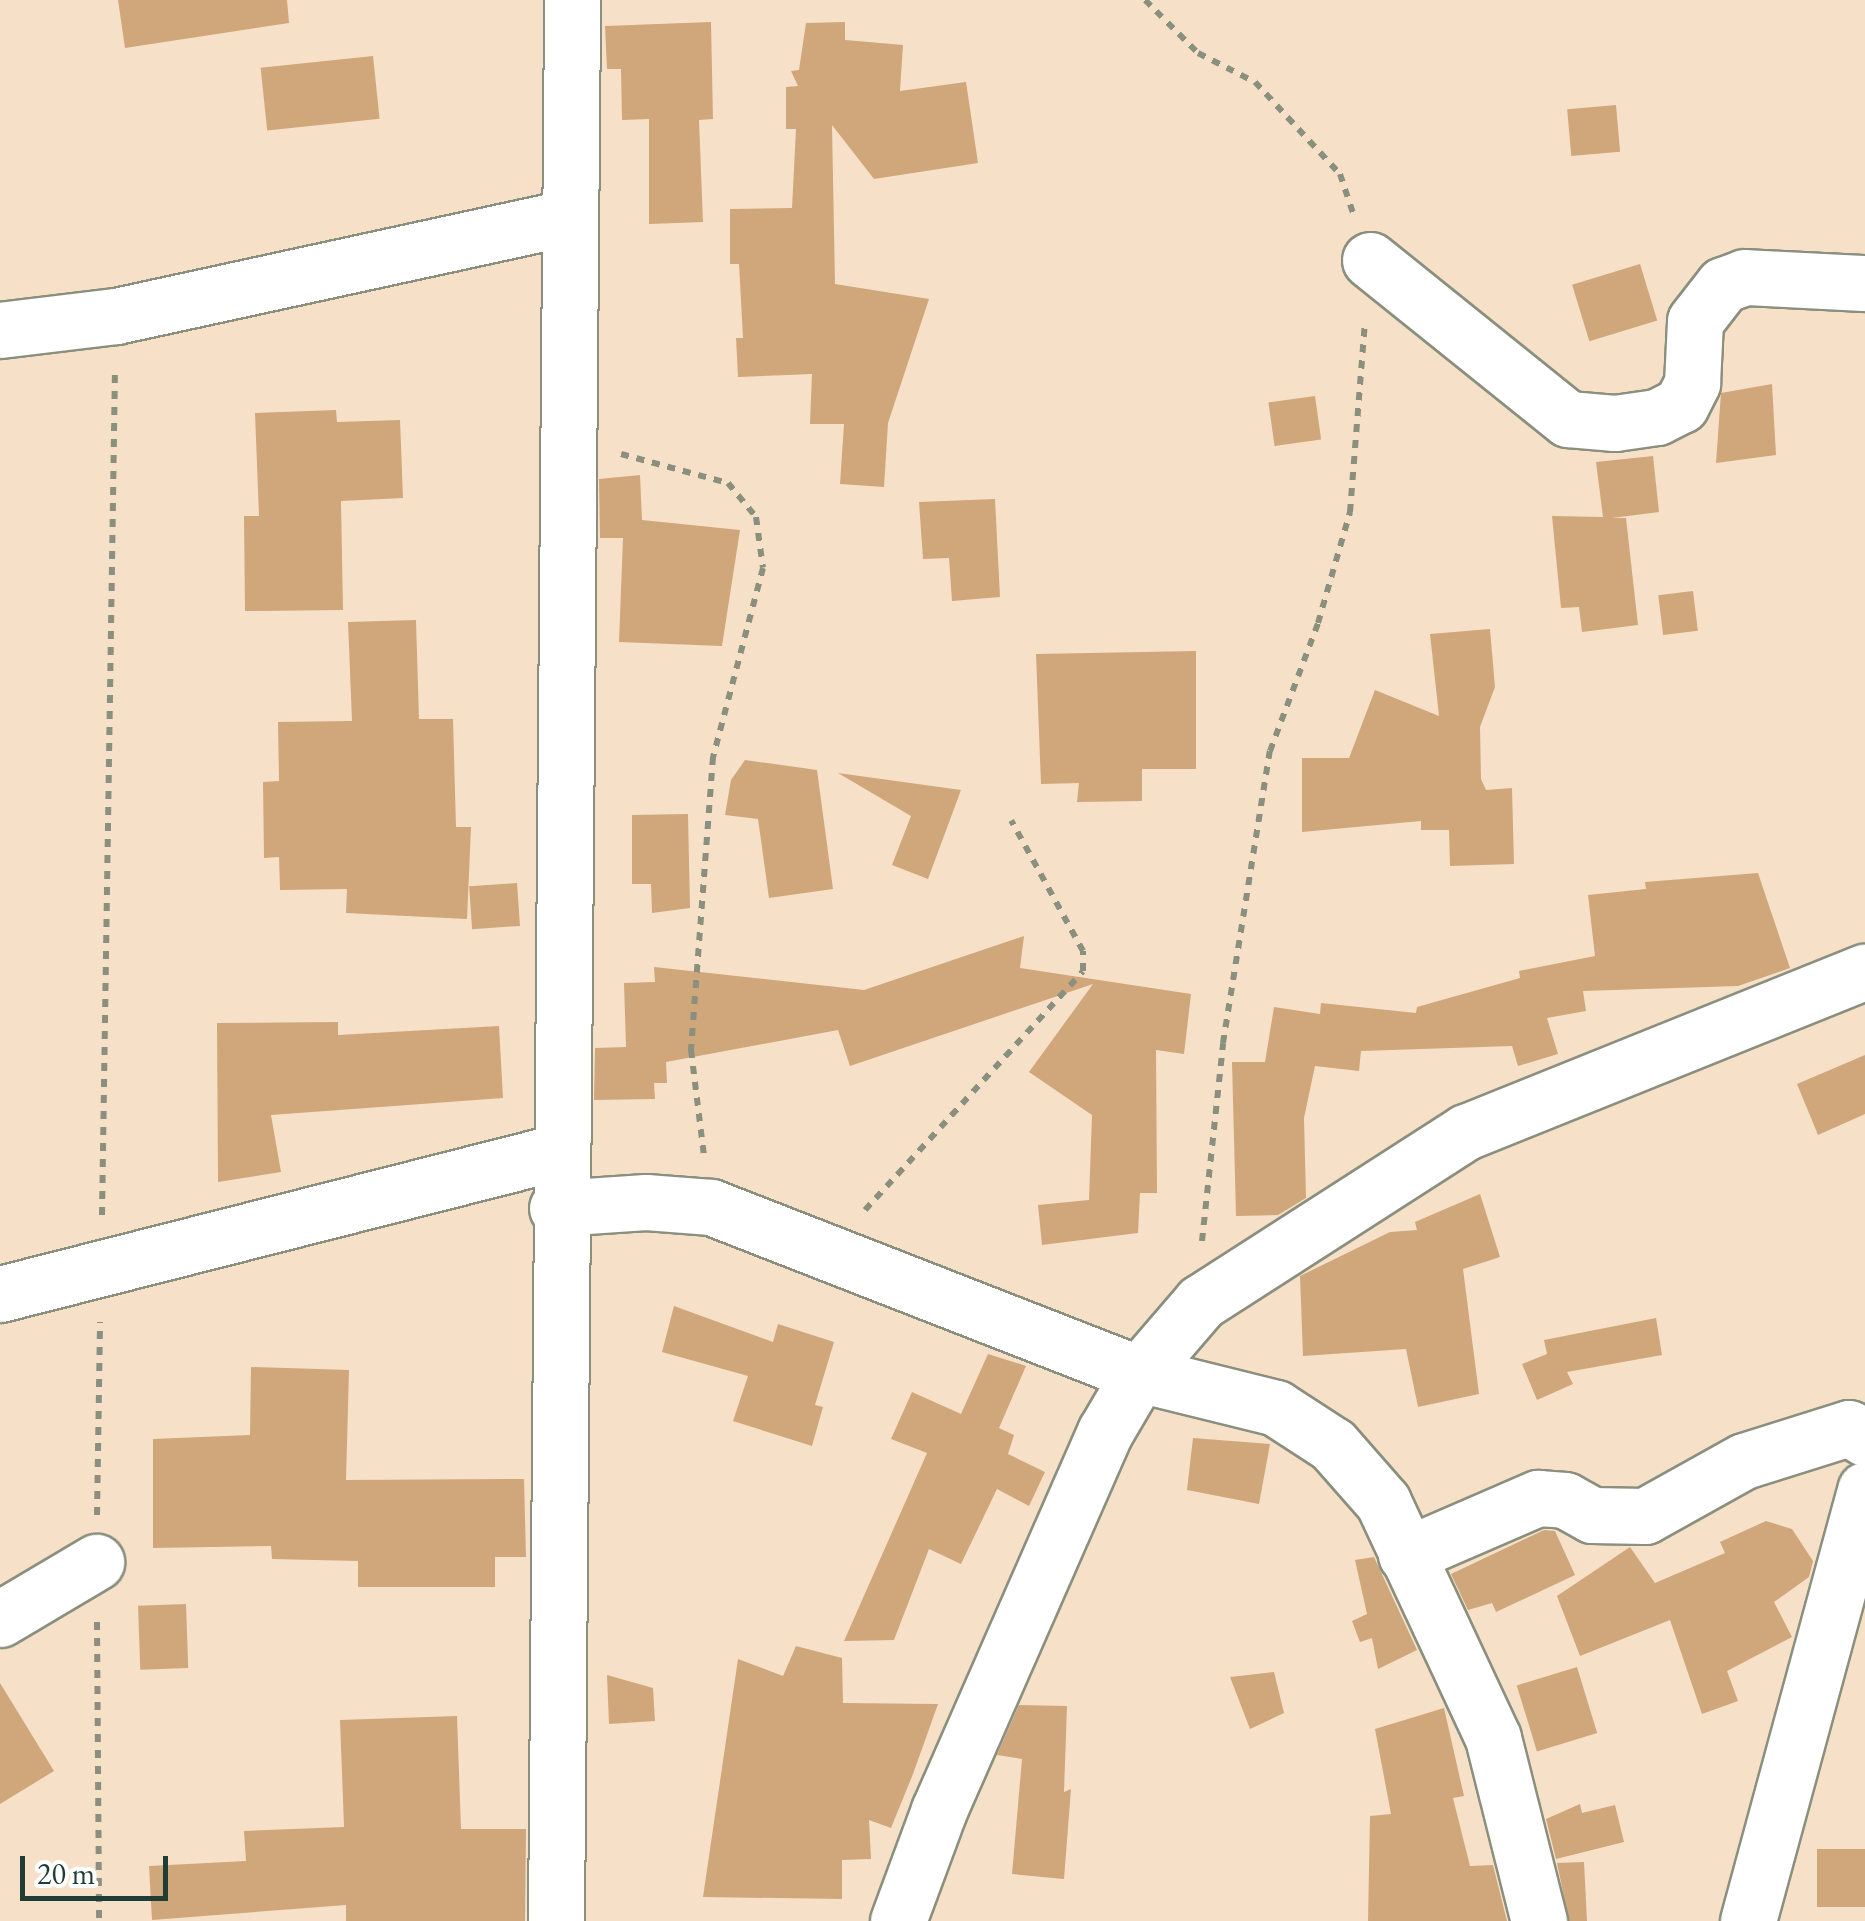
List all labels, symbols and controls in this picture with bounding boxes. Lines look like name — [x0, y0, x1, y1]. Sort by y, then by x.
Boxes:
scale bar — [25, 1836, 172, 1898]
text: 20 m — [37, 1854, 95, 1893]

